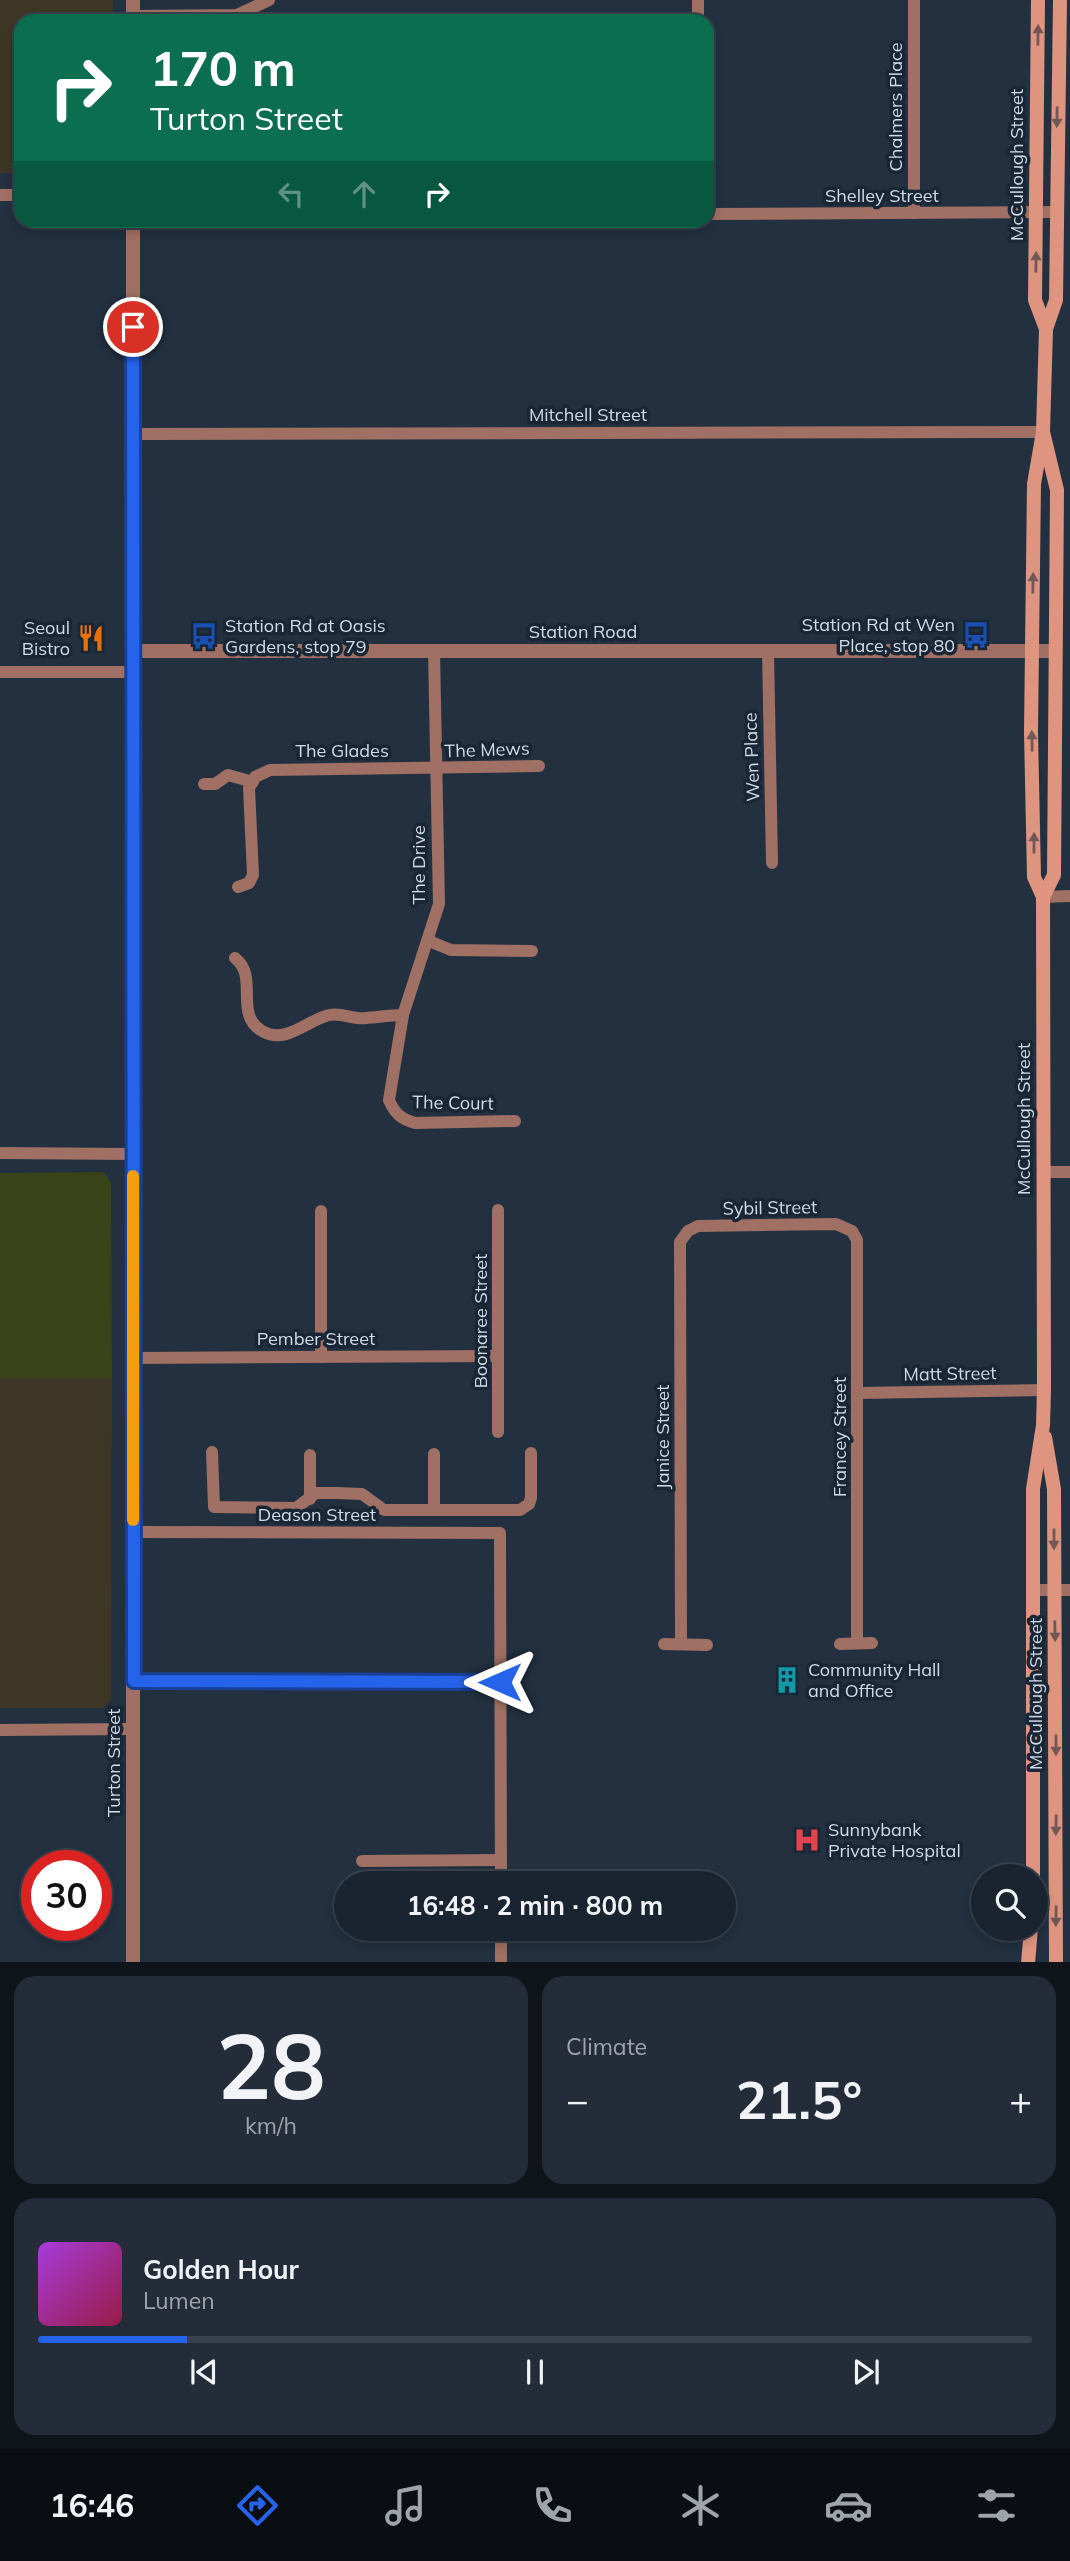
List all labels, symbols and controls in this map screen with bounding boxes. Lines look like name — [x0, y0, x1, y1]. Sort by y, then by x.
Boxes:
one-way arrow — [1032, 24, 1043, 46]
text: 170 m — [150, 37, 296, 98]
icon: right — [35, 42, 126, 133]
street label: Chalmers Place — [884, 43, 907, 171]
street label: McCullough Street — [1005, 89, 1028, 241]
text: Turton Street — [150, 98, 343, 138]
one-way arrow — [1051, 106, 1063, 128]
icon: left — [272, 175, 310, 213]
icon: ahead — [345, 175, 383, 213]
icon: right — [418, 175, 456, 213]
street label: Shelley Street — [825, 184, 939, 207]
one-way arrow — [1030, 251, 1042, 273]
pin — [103, 297, 163, 357]
icon: arrive — [114, 308, 152, 346]
street label: Mitchell Street — [529, 403, 647, 426]
one-way arrow — [1027, 571, 1039, 593]
place label: Station Rd at Wen Place, stop 80 — [802, 613, 955, 657]
place label: Station Rd at Oasis Gardens, stop 79 — [225, 614, 386, 658]
place label: Seoul Bistro — [22, 616, 70, 660]
street label: Station Road — [529, 620, 637, 643]
bus stop icon: Station Rd at Wen Place, stop 80 — [961, 620, 991, 650]
bus stop icon: Station Rd at Oasis Gardens, stop 79 — [189, 621, 219, 651]
restaurant icon: Seoul Bistro — [76, 623, 106, 653]
street label: Wen Place — [738, 712, 765, 802]
one-way arrow — [1026, 730, 1037, 752]
street label: The Mews — [444, 737, 530, 762]
street label: The Glades — [295, 739, 389, 762]
street label: The Drive — [407, 825, 430, 905]
one-way arrow — [1028, 832, 1040, 854]
street label: McCullough Street — [1012, 1043, 1035, 1195]
street label: The Court — [412, 1090, 494, 1115]
street label: Sybil Street — [723, 1195, 817, 1220]
street label: Boonaree Street — [469, 1254, 492, 1388]
street label: Pember Street — [257, 1327, 375, 1350]
street label: Matt Street — [903, 1361, 997, 1386]
street label: Francey Street — [828, 1377, 851, 1497]
street label: Janice Street — [651, 1385, 674, 1489]
street label: Deason Street — [258, 1503, 376, 1526]
one-way arrow — [1048, 1529, 1060, 1551]
street label: McCullough Street — [1024, 1618, 1047, 1770]
one-way arrow — [1050, 1620, 1061, 1642]
position arrow — [463, 1645, 537, 1719]
place label: Community Hall and Office — [808, 1658, 941, 1702]
building icon: Community Hall and Office — [772, 1665, 802, 1695]
street label: Turton Street — [102, 1709, 125, 1817]
one-way arrow — [1050, 1734, 1062, 1756]
one-way arrow — [1050, 1815, 1062, 1837]
place label: Sunnybank Private Hospital — [828, 1818, 961, 1862]
hospital icon: Sunnybank Private Hospital — [792, 1825, 822, 1855]
speed limit sign: 30 — [21, 1850, 112, 1941]
map controls — [971, 1864, 1048, 1941]
button: search — [971, 1864, 1048, 1941]
text: 16:48 · 2 min · 800 m — [407, 1889, 663, 1922]
one-way arrow — [1050, 1905, 1062, 1927]
text: 28 — [216, 2008, 326, 2122]
text: Climate — [566, 2032, 647, 2061]
text: 21.5° — [736, 2067, 862, 2132]
text: − — [566, 2076, 589, 2124]
text: + — [1009, 2076, 1032, 2124]
text: km/h — [245, 2111, 297, 2140]
text: Golden Hour — [143, 2253, 299, 2286]
text: Lumen — [143, 2286, 215, 2315]
icon: previous — [185, 2353, 223, 2391]
icon: pause — [516, 2353, 554, 2391]
icon: next — [847, 2353, 885, 2391]
icon: directions — [233, 2481, 282, 2530]
icon: music — [381, 2481, 430, 2530]
icon: phone — [528, 2481, 577, 2530]
icon: climate — [676, 2481, 725, 2530]
icon: car — [824, 2481, 873, 2530]
icon: filters — [972, 2481, 1021, 2530]
text: 16:46 — [49, 2485, 134, 2525]

